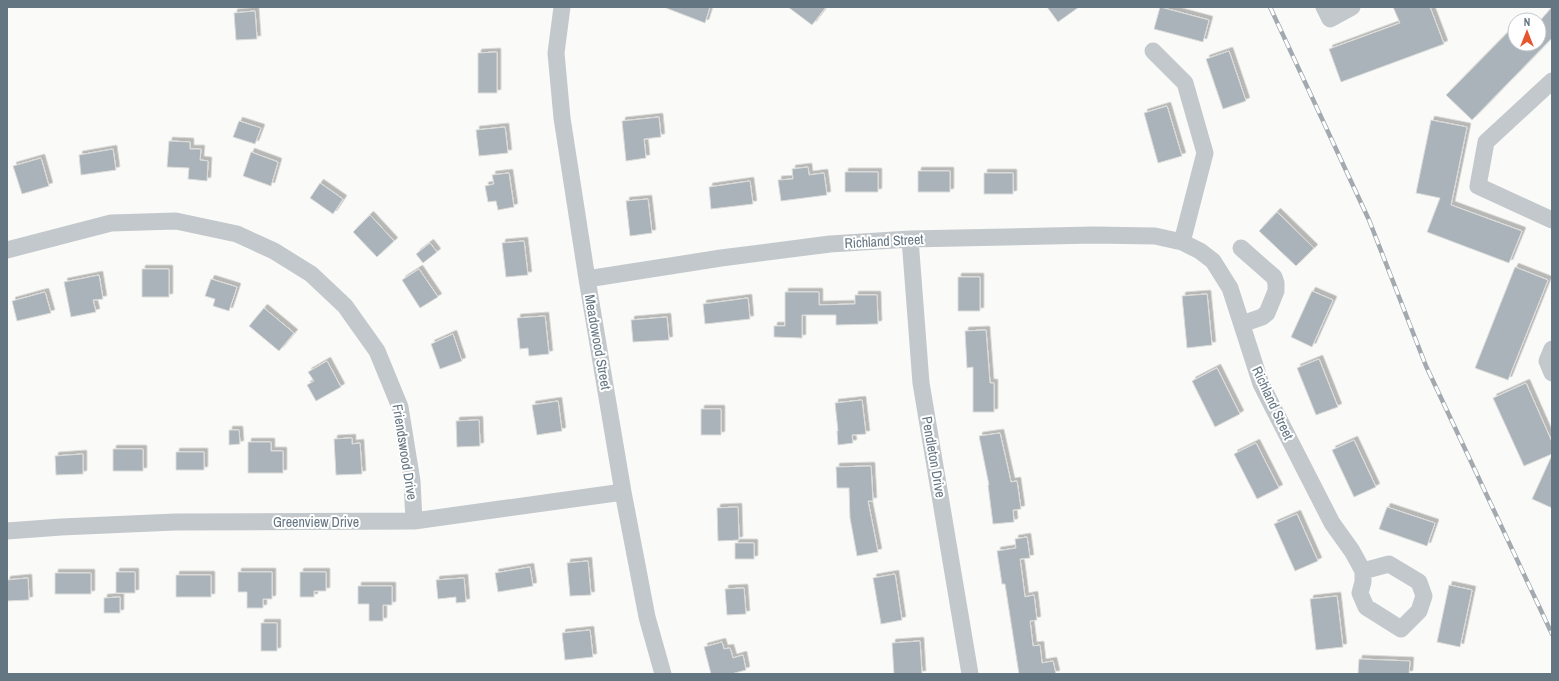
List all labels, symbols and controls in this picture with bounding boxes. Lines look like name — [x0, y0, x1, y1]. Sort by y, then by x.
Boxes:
north arrow — [1507, 12, 1547, 52]
text: N — [1524, 15, 1530, 29]
street label: Richland Street — [844, 230, 924, 252]
street label: Meadowood Street — [581, 293, 615, 391]
street label: Richland Street — [1248, 363, 1298, 443]
street label: Friendswood Drive — [389, 403, 421, 501]
street label: Pendleton Drive — [918, 415, 950, 499]
street label: Greenview Drive — [273, 513, 359, 531]

